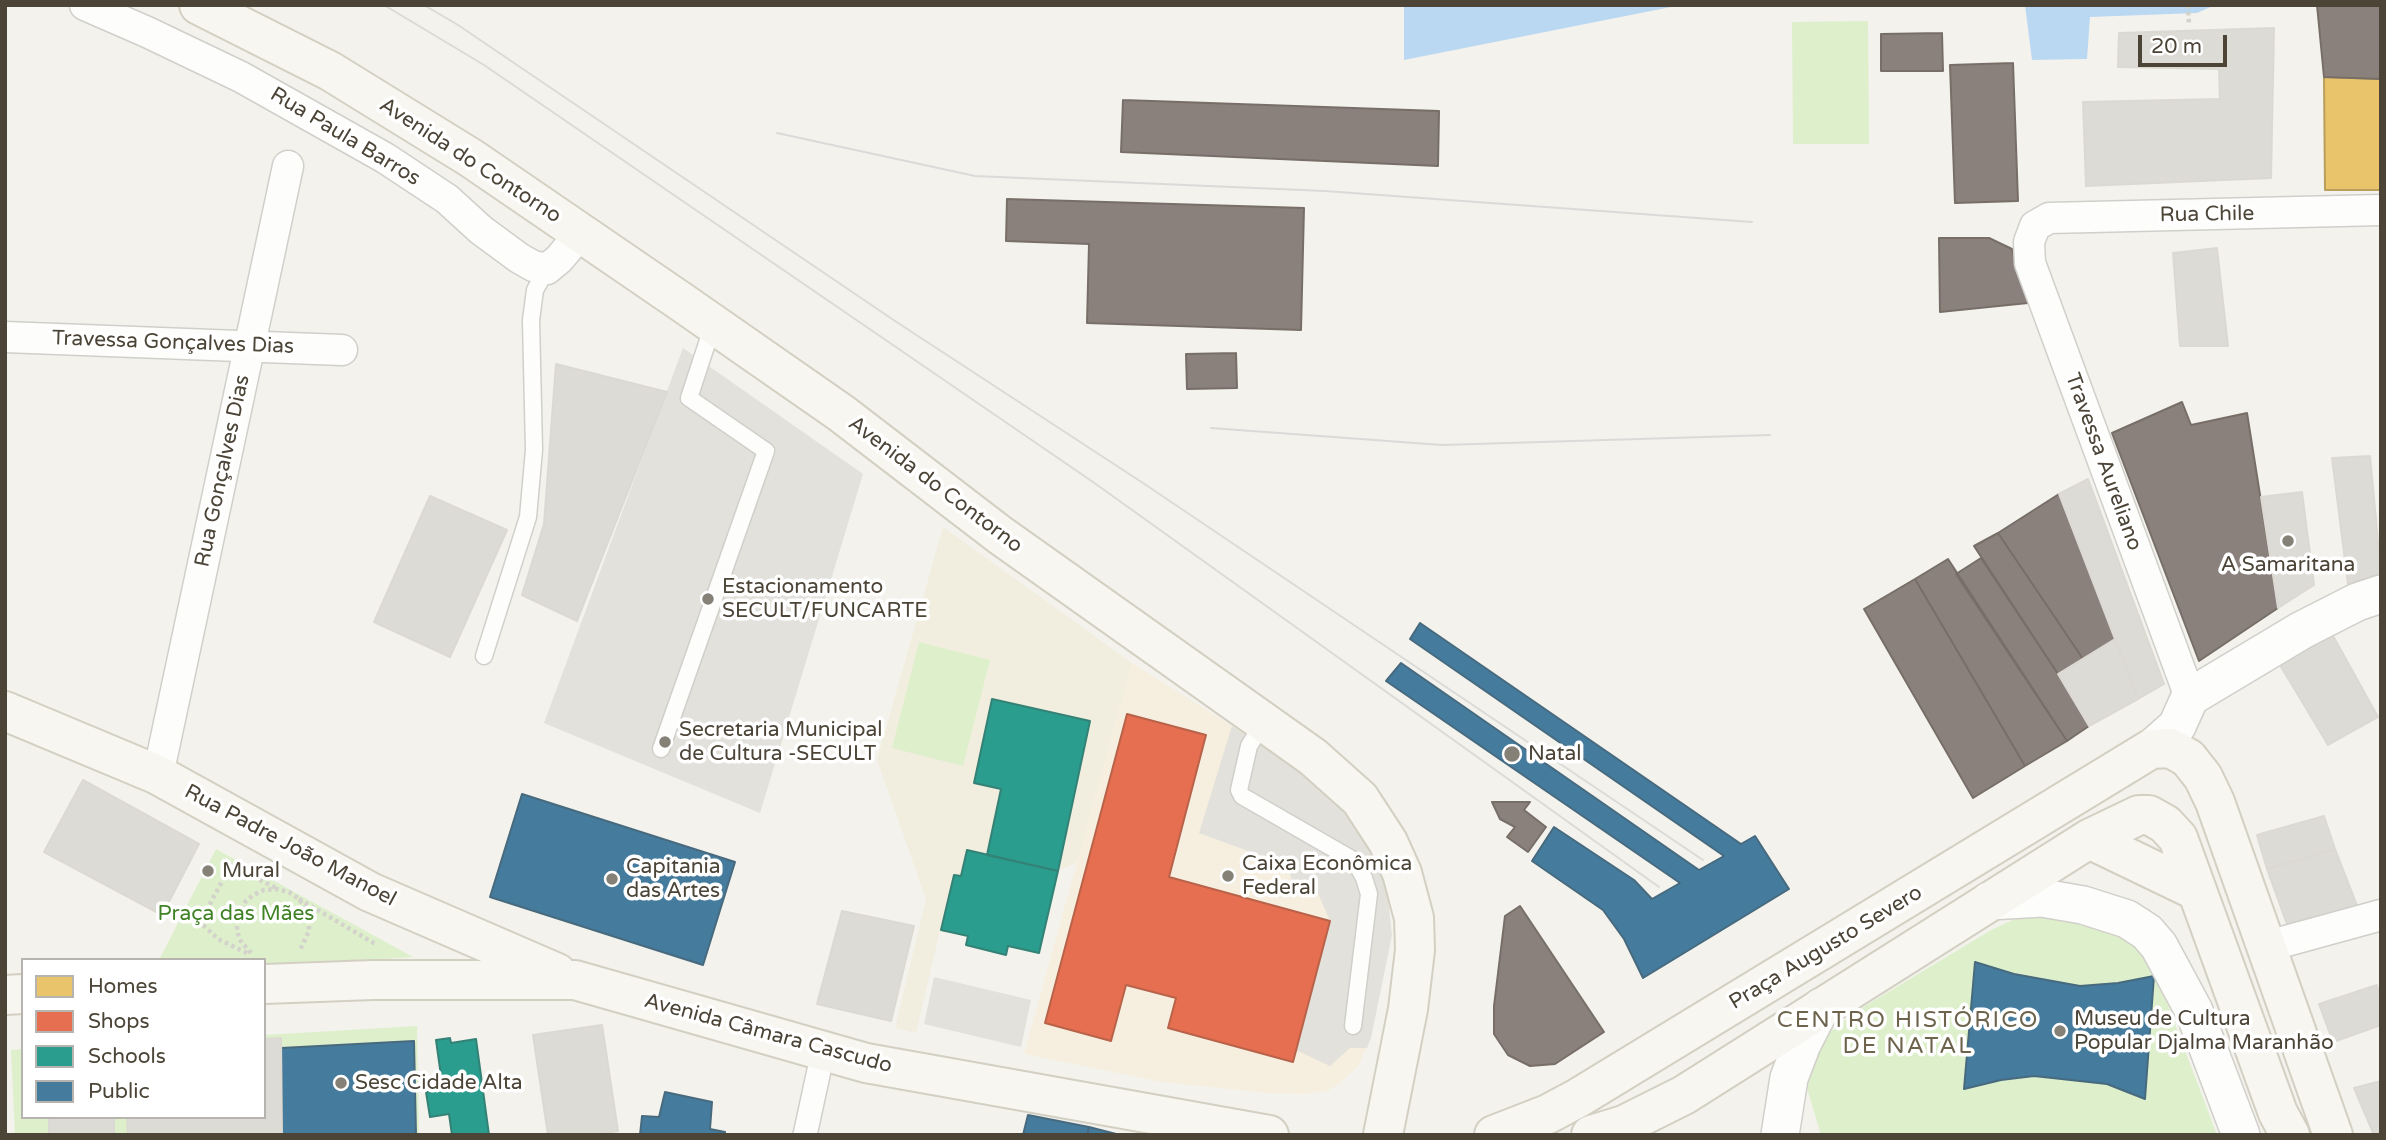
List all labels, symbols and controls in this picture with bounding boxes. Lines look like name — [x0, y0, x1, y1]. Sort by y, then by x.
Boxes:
scale bar — [2141, 21, 2230, 65]
text: 20 m — [2151, 34, 2202, 59]
street label: Rua Paula Barros — [265, 82, 425, 192]
street label: Avenida do Contorno — [374, 93, 566, 229]
street label: Rua Chile — [2159, 202, 2255, 228]
street label: Travessa Gonçalves Dias — [52, 326, 294, 360]
street label: Travessa Aureliano — [2059, 370, 2147, 554]
street label: Rua Gonçalves Dias — [190, 373, 256, 569]
street label: Avenida do Contorno — [843, 411, 1027, 559]
marker: A Samaritana — [2280, 533, 2296, 549]
place label: A Samaritana — [2221, 552, 2355, 578]
place label: Estacionamento SECULT/FUNCARTE — [722, 574, 928, 624]
marker: Estacionamento SECULT/FUNCARTE — [700, 591, 716, 607]
place label: Secretaria Municipal de Cultura -SECULT — [679, 717, 883, 767]
marker: Secretaria Municipal de Cultura -SECULT — [657, 734, 673, 750]
place label: Natal — [1528, 741, 1581, 767]
marker: Natal — [1502, 744, 1522, 764]
street label: Rua Padre João Manoel — [180, 779, 400, 913]
place label: Caixa Econômica Federal — [1242, 851, 1412, 901]
place label: Capitania das Artes — [626, 854, 721, 904]
place label: Mural — [222, 858, 280, 884]
marker: Mural — [200, 863, 216, 879]
marker: Caixa Econômica Federal — [1220, 868, 1236, 884]
marker: Capitania das Artes — [604, 871, 620, 887]
street label: Praça Augusto Severo — [1725, 880, 1927, 1016]
park label: Praça das Mães — [158, 901, 314, 927]
legend — [21, 958, 266, 1119]
text: Homes — [88, 974, 158, 999]
street label: Avenida Câmara Cascudo — [641, 989, 895, 1079]
place label: Museu de Cultura Popular Djalma Maranhão — [2074, 1006, 2334, 1056]
district label: CENTRO HISTÓRICO DE NATAL — [1779, 1007, 2037, 1061]
text: Shops — [88, 1009, 150, 1034]
marker: Museu de Cultura Popular Djalma Maranhão — [2052, 1023, 2068, 1039]
text: Schools — [88, 1044, 166, 1069]
place label: Sesc Cidade Alta — [355, 1070, 523, 1096]
marker: Sesc Cidade Alta — [333, 1075, 349, 1091]
text: Public — [88, 1079, 150, 1104]

